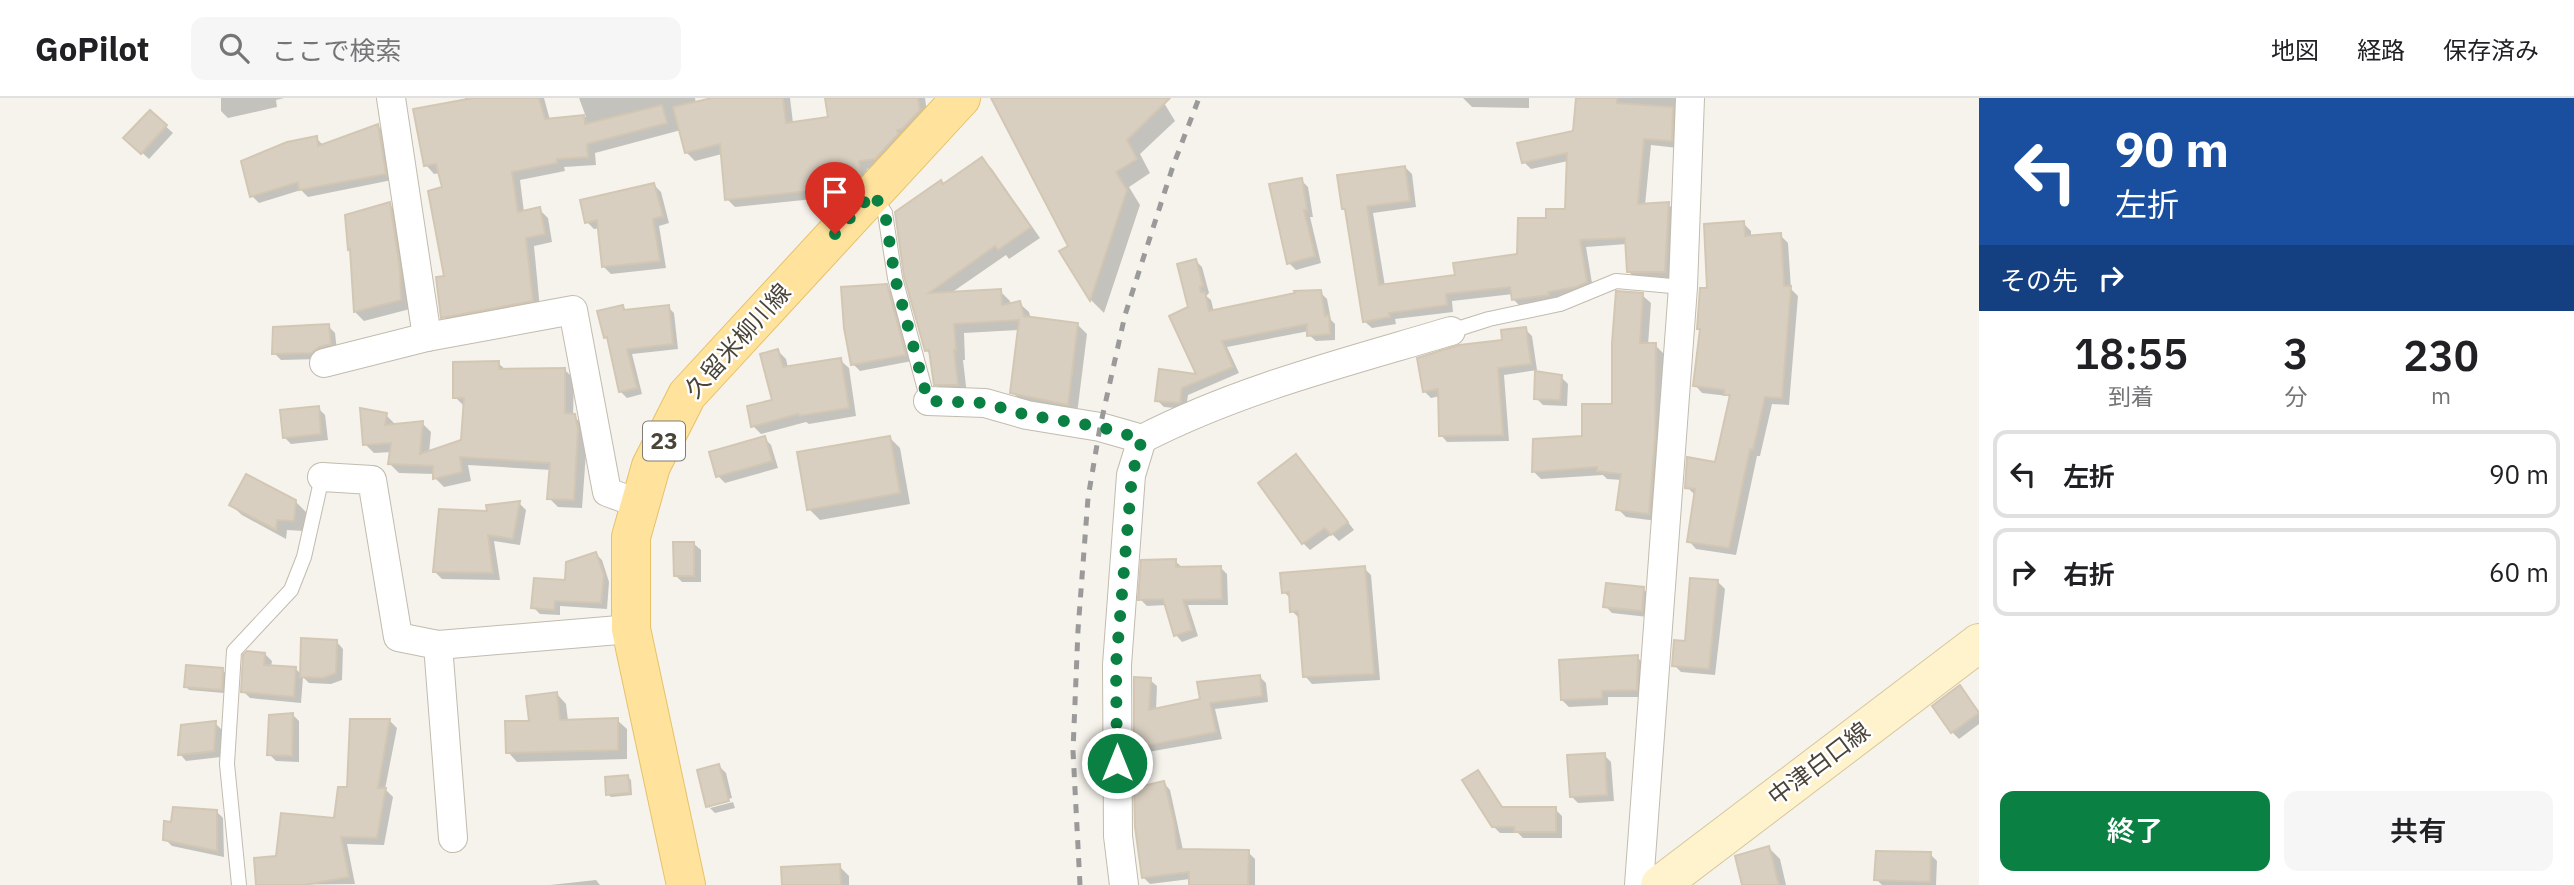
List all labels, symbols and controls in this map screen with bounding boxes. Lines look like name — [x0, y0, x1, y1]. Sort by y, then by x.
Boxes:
search box — [191, 17, 681, 80]
text: GoPilot — [35, 27, 149, 70]
icon: search — [215, 29, 253, 67]
text: ここで検索 — [271, 33, 402, 67]
text: 地図 — [2271, 34, 2319, 66]
text: 経路 — [2357, 34, 2405, 66]
text: 保存済み — [2443, 34, 2539, 66]
text: 90 m — [2115, 117, 2229, 180]
icon: left — [2000, 126, 2091, 217]
pin — [805, 162, 865, 234]
icon: arrive — [816, 173, 854, 211]
text: 左折 — [2115, 183, 2179, 225]
icon: right — [2092, 259, 2130, 297]
text: その先 — [2000, 263, 2078, 297]
street label: 久留米柳川線 — [677, 276, 797, 405]
text: 18:55 — [2074, 326, 2188, 381]
text: 3 — [2283, 326, 2308, 381]
text: 230 — [2403, 328, 2479, 383]
text: m — [2431, 380, 2451, 410]
text: 到着 — [2108, 381, 2154, 411]
text: 分 — [2284, 381, 2307, 411]
road number: 23 — [643, 422, 685, 460]
icon: left — [2004, 455, 2042, 493]
text: 90 m — [2489, 457, 2549, 491]
text: 左折 — [2063, 459, 2115, 493]
icon: right — [2004, 553, 2042, 591]
text: 60 m — [2489, 555, 2549, 589]
text: 右折 — [2063, 557, 2115, 591]
street label: 中津白口線 — [1761, 714, 1876, 812]
position arrow — [1080, 726, 1154, 800]
button: 終了 — [2000, 791, 2270, 871]
button: 共有 — [2284, 791, 2553, 871]

